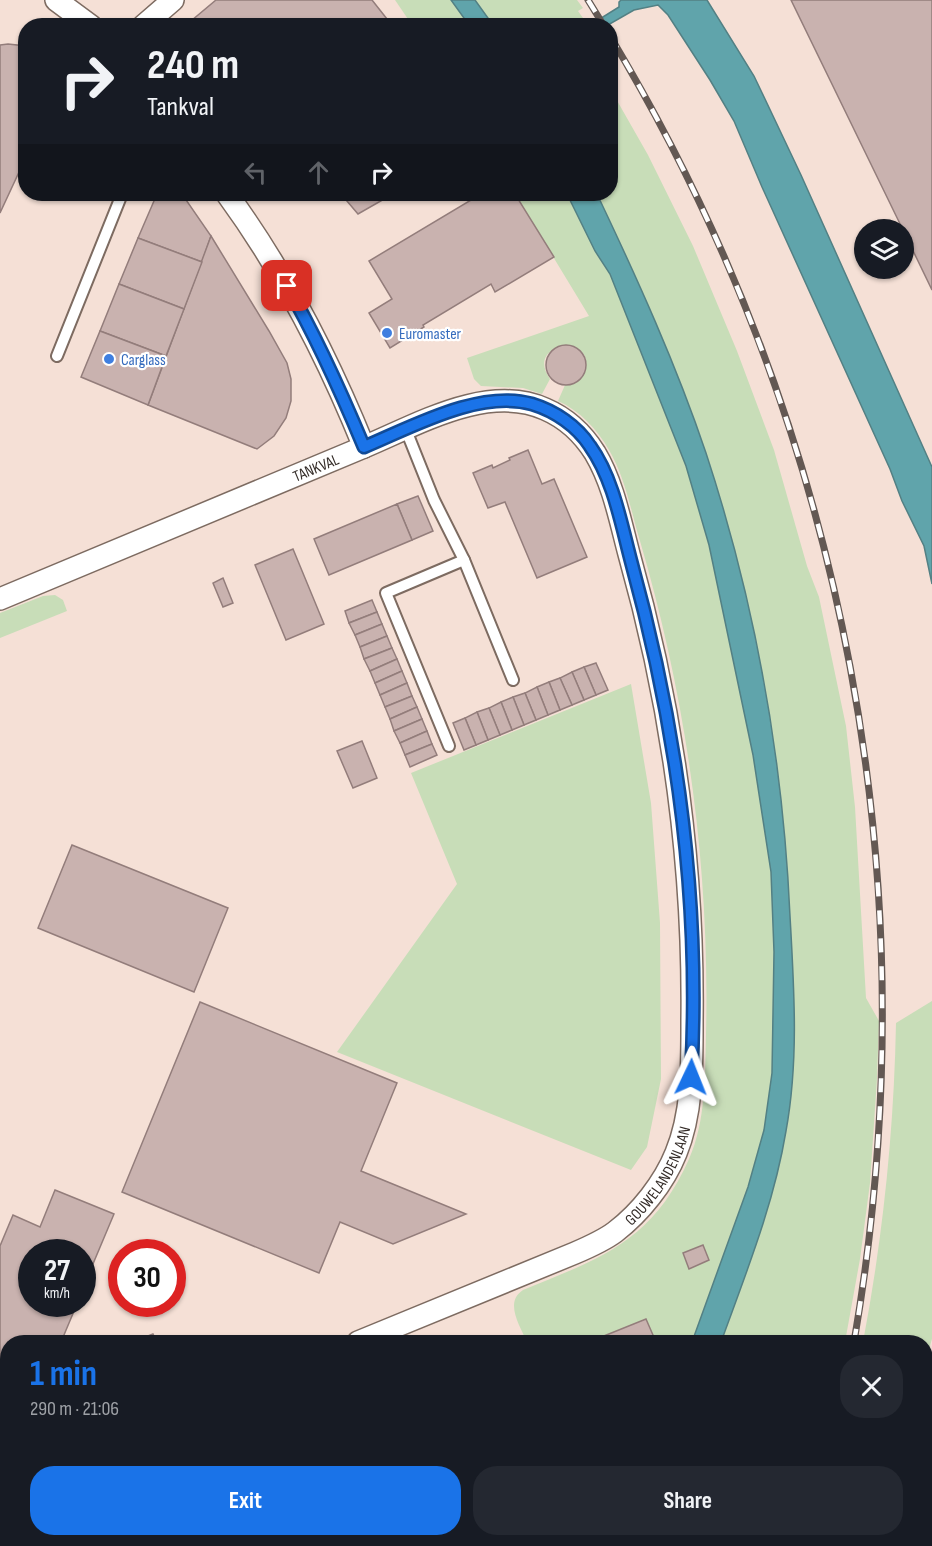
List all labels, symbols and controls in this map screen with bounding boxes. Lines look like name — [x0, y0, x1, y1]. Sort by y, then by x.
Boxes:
text: 240 m — [147, 40, 239, 91]
icon: right — [48, 42, 126, 120]
text: Tankval — [147, 91, 214, 123]
icon: left — [239, 156, 272, 189]
icon: ahead — [302, 156, 335, 189]
icon: right — [365, 156, 398, 189]
map controls — [854, 219, 914, 279]
button: layers — [854, 219, 914, 279]
pin — [261, 260, 312, 311]
icon: arrive — [270, 269, 303, 302]
place label: Euromaster — [399, 325, 462, 344]
marker: Euromaster — [380, 326, 394, 340]
place label: Carglass — [121, 351, 166, 370]
marker: Carglass — [102, 352, 116, 366]
street label: TANKVAL — [290, 451, 342, 487]
position arrow — [659, 1045, 723, 1109]
street label: GOUWELANDENLAAN — [622, 1125, 695, 1230]
speed limit sign: 30 — [108, 1239, 186, 1317]
text: 27 — [44, 1253, 70, 1289]
text: km/h — [44, 1284, 70, 1303]
text: 1 min — [30, 1353, 97, 1396]
button: close — [840, 1355, 903, 1418]
text: 290 m · 21:06 — [30, 1397, 119, 1421]
button: Exit — [30, 1466, 461, 1535]
button: Share — [473, 1466, 903, 1535]

